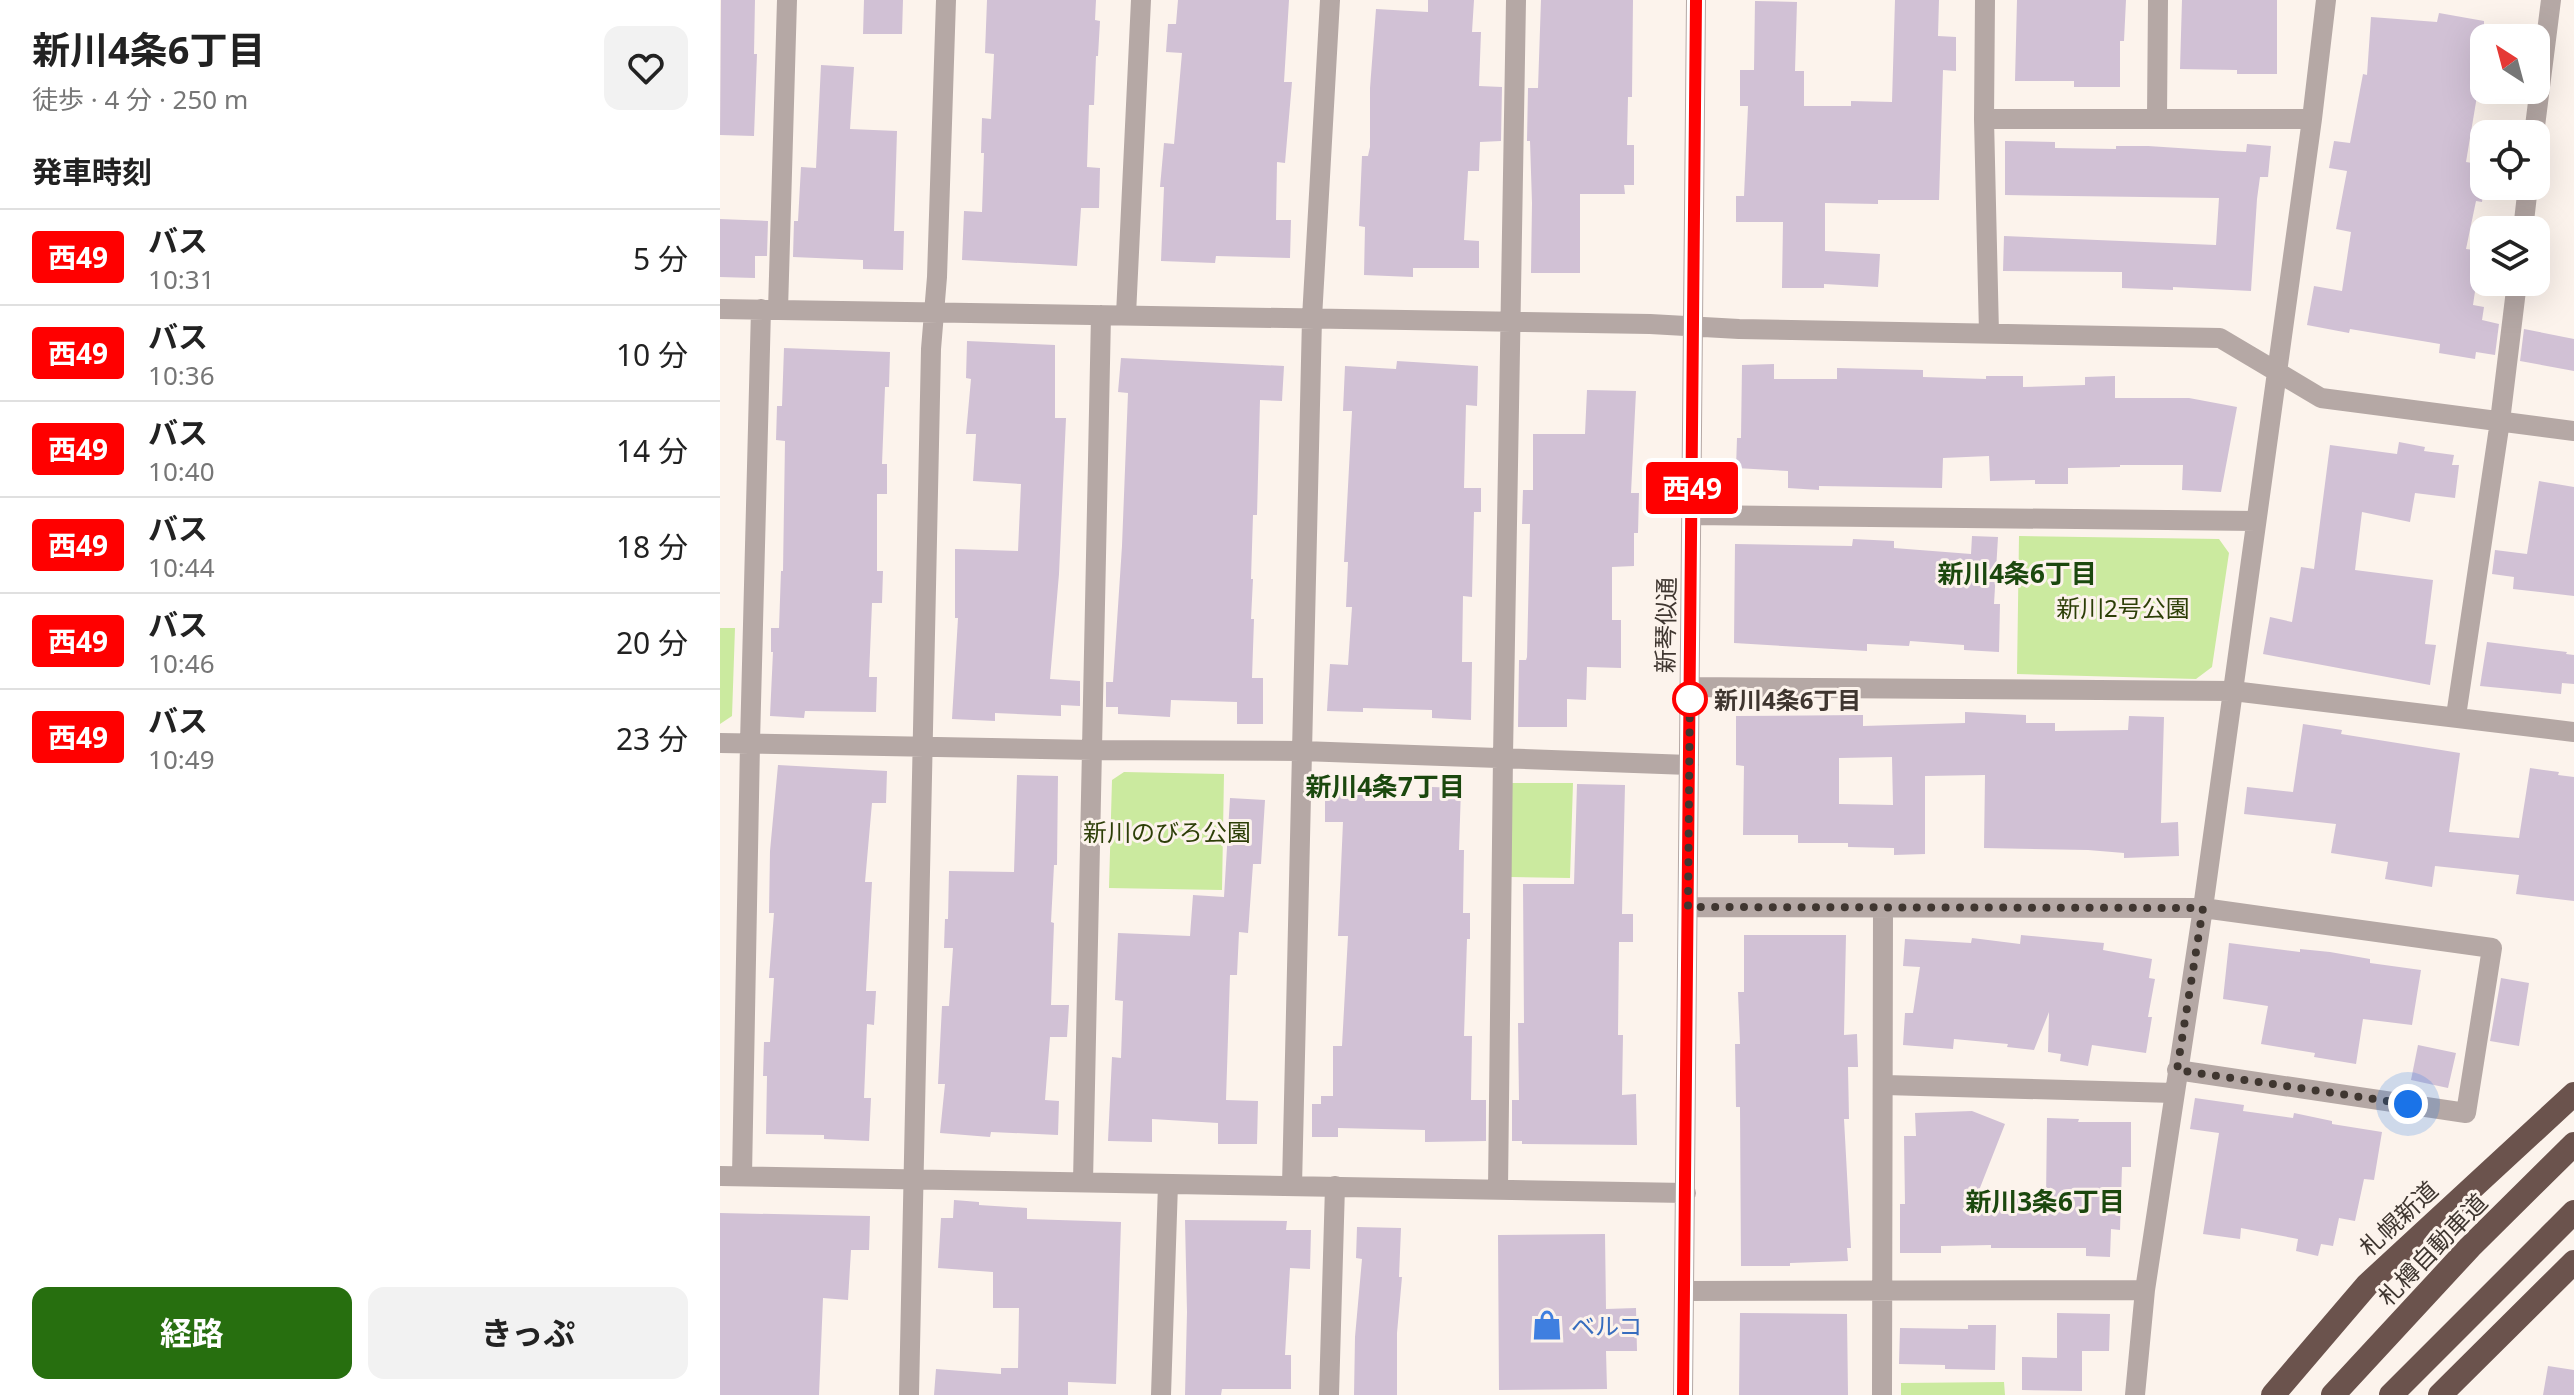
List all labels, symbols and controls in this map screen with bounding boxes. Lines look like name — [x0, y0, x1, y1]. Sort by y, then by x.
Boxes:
text: 新川4条6丁目 — [32, 23, 265, 75]
north arrow — [2470, 24, 2550, 104]
map controls — [2470, 24, 2550, 296]
button: heart — [604, 26, 688, 110]
text: 徒歩 · 4 分 · 250 m — [32, 81, 248, 117]
button: locate — [2470, 120, 2550, 200]
text: 発車時刻 — [32, 151, 152, 192]
button: layers — [2470, 216, 2550, 296]
text: バス — [148, 220, 208, 261]
text: 西49 — [48, 238, 108, 276]
text: 5 分 — [633, 238, 688, 279]
text: 10:31 — [148, 261, 215, 297]
text: バス — [148, 316, 208, 357]
text: 西49 — [48, 334, 108, 372]
text: 10 分 — [616, 334, 688, 375]
text: 10:36 — [148, 357, 215, 393]
text: バス — [148, 412, 208, 453]
text: 西49 — [48, 430, 108, 468]
text: 14 分 — [616, 430, 688, 471]
text: 10:40 — [148, 453, 215, 489]
line badge: 西49 — [1646, 462, 1738, 514]
text: 西49 — [1662, 469, 1722, 507]
text: バス — [148, 508, 208, 549]
text: 西49 — [48, 526, 108, 564]
text: 18 分 — [616, 526, 688, 567]
text: 10:44 — [148, 549, 215, 585]
district label: 新川4条6丁目 — [1937, 555, 2097, 591]
street label: 新琴似通 — [1648, 577, 1682, 673]
park label: 新川2号公園 — [2056, 591, 2190, 624]
text: バス — [148, 604, 208, 645]
text: 西49 — [48, 622, 108, 660]
text: 20 分 — [616, 622, 688, 663]
text: 10:46 — [148, 645, 215, 681]
marker: 新川4条6丁目 — [1673, 682, 1707, 716]
place label: 新川4条6丁目 — [1714, 683, 1861, 716]
text: バス — [148, 700, 208, 741]
text: 西49 — [48, 718, 108, 756]
text: 23 分 — [616, 718, 688, 759]
text: 10:49 — [148, 741, 215, 777]
district label: 新川4条7丁目 — [1305, 768, 1465, 804]
park label: 新川のびろ公園 — [1083, 815, 1251, 848]
your location — [2388, 1084, 2428, 1124]
street label: 札幌新道 — [2352, 1173, 2444, 1263]
district label: 新川3条6丁目 — [1965, 1183, 2125, 1219]
street label: 札樽自動車道 — [2370, 1186, 2494, 1312]
button: 経路 — [32, 1287, 352, 1379]
button: きっぷ — [368, 1287, 688, 1379]
shop icon: ベルコ — [1530, 1308, 1564, 1342]
place label: ベルコ — [1571, 1309, 1643, 1342]

